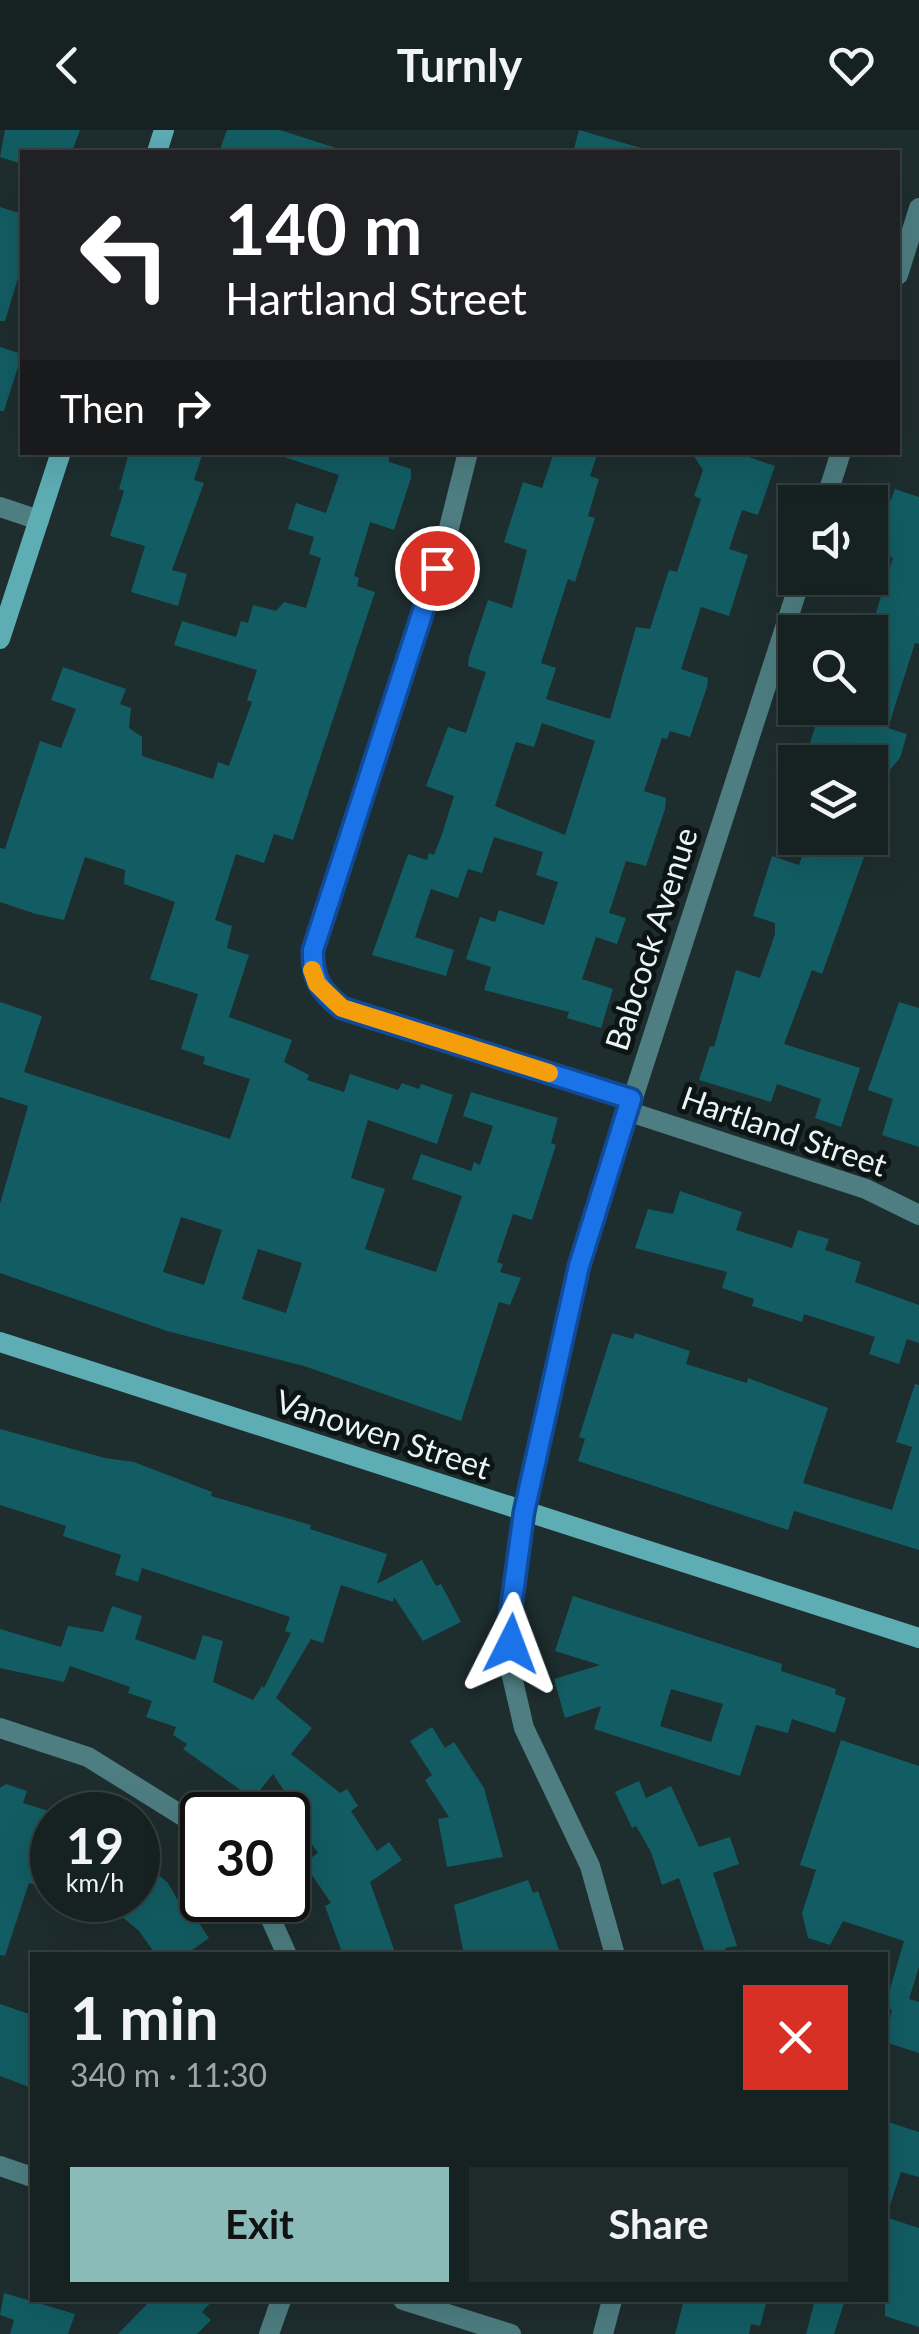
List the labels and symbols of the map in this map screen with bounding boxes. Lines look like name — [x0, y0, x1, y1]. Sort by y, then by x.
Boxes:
pin — [395, 526, 480, 611]
street label: Babcock Avenue — [596, 822, 705, 1055]
street label: Hartland Street — [677, 1077, 893, 1184]
street label: Vanowen Street — [271, 1381, 496, 1487]
position arrow — [459, 1592, 563, 1696]
speed limit sign: 30 — [180, 1792, 310, 1922]

